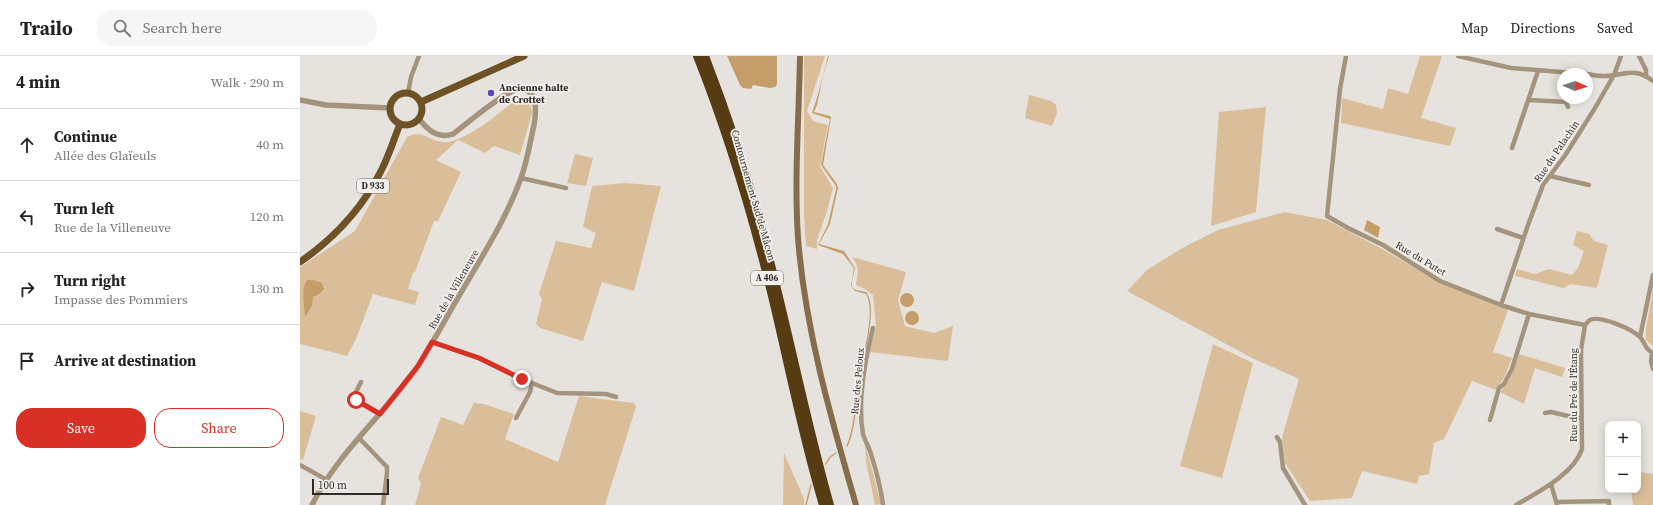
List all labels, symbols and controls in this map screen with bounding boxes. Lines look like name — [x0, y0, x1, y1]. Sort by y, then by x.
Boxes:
search box — [97, 10, 377, 46]
text: Trailo — [20, 15, 73, 41]
icon: search — [111, 17, 133, 39]
text: Search here — [143, 17, 222, 38]
text: Map — [1461, 18, 1488, 38]
text: Directions — [1510, 18, 1575, 38]
text: Saved — [1597, 18, 1633, 38]
north arrow — [1557, 68, 1593, 104]
text: 4 min — [16, 70, 60, 94]
text: Walk · 290 m — [211, 74, 284, 91]
place label: Ancienne halte de Crottet — [499, 81, 568, 106]
marker: Ancienne halte de Crottet — [486, 88, 496, 98]
street label: Rue du Palachin — [1531, 118, 1582, 185]
text: Continue — [54, 126, 117, 147]
street label: Contournement Sud de Mâcon — [729, 128, 778, 262]
icon: ahead — [16, 134, 38, 156]
text: 40 m — [256, 136, 284, 153]
text: Allée des Glaïeuls — [54, 147, 156, 164]
road number: D 933 — [357, 179, 389, 193]
text: Turn left — [54, 198, 114, 219]
icon: left — [16, 206, 38, 228]
text: 120 m — [250, 208, 284, 225]
text: Rue de la Villeneuve — [54, 219, 171, 236]
street label: Rue du Putet — [1393, 238, 1449, 279]
street label: Rue de la Villeneuve — [425, 247, 482, 331]
text: Turn right — [54, 270, 126, 291]
road number: A 406 — [751, 271, 783, 285]
icon: right — [16, 278, 38, 300]
text: 130 m — [250, 280, 284, 297]
text: Impasse des Pommiers — [54, 291, 188, 308]
street label: Rue des Peloux — [848, 346, 867, 415]
street label: Rue du Pré de l'Étang — [1567, 348, 1580, 442]
icon: arrive — [16, 350, 38, 372]
text: Arrive at destination — [54, 350, 196, 371]
route end — [513, 370, 531, 388]
route start — [347, 391, 365, 409]
button: Save — [16, 408, 146, 448]
button: Share — [154, 408, 284, 448]
map controls — [1605, 421, 1641, 493]
button: + — [1605, 421, 1641, 457]
button: − — [1605, 457, 1641, 493]
scale bar — [312, 477, 389, 496]
text: 100 m — [318, 478, 347, 493]

